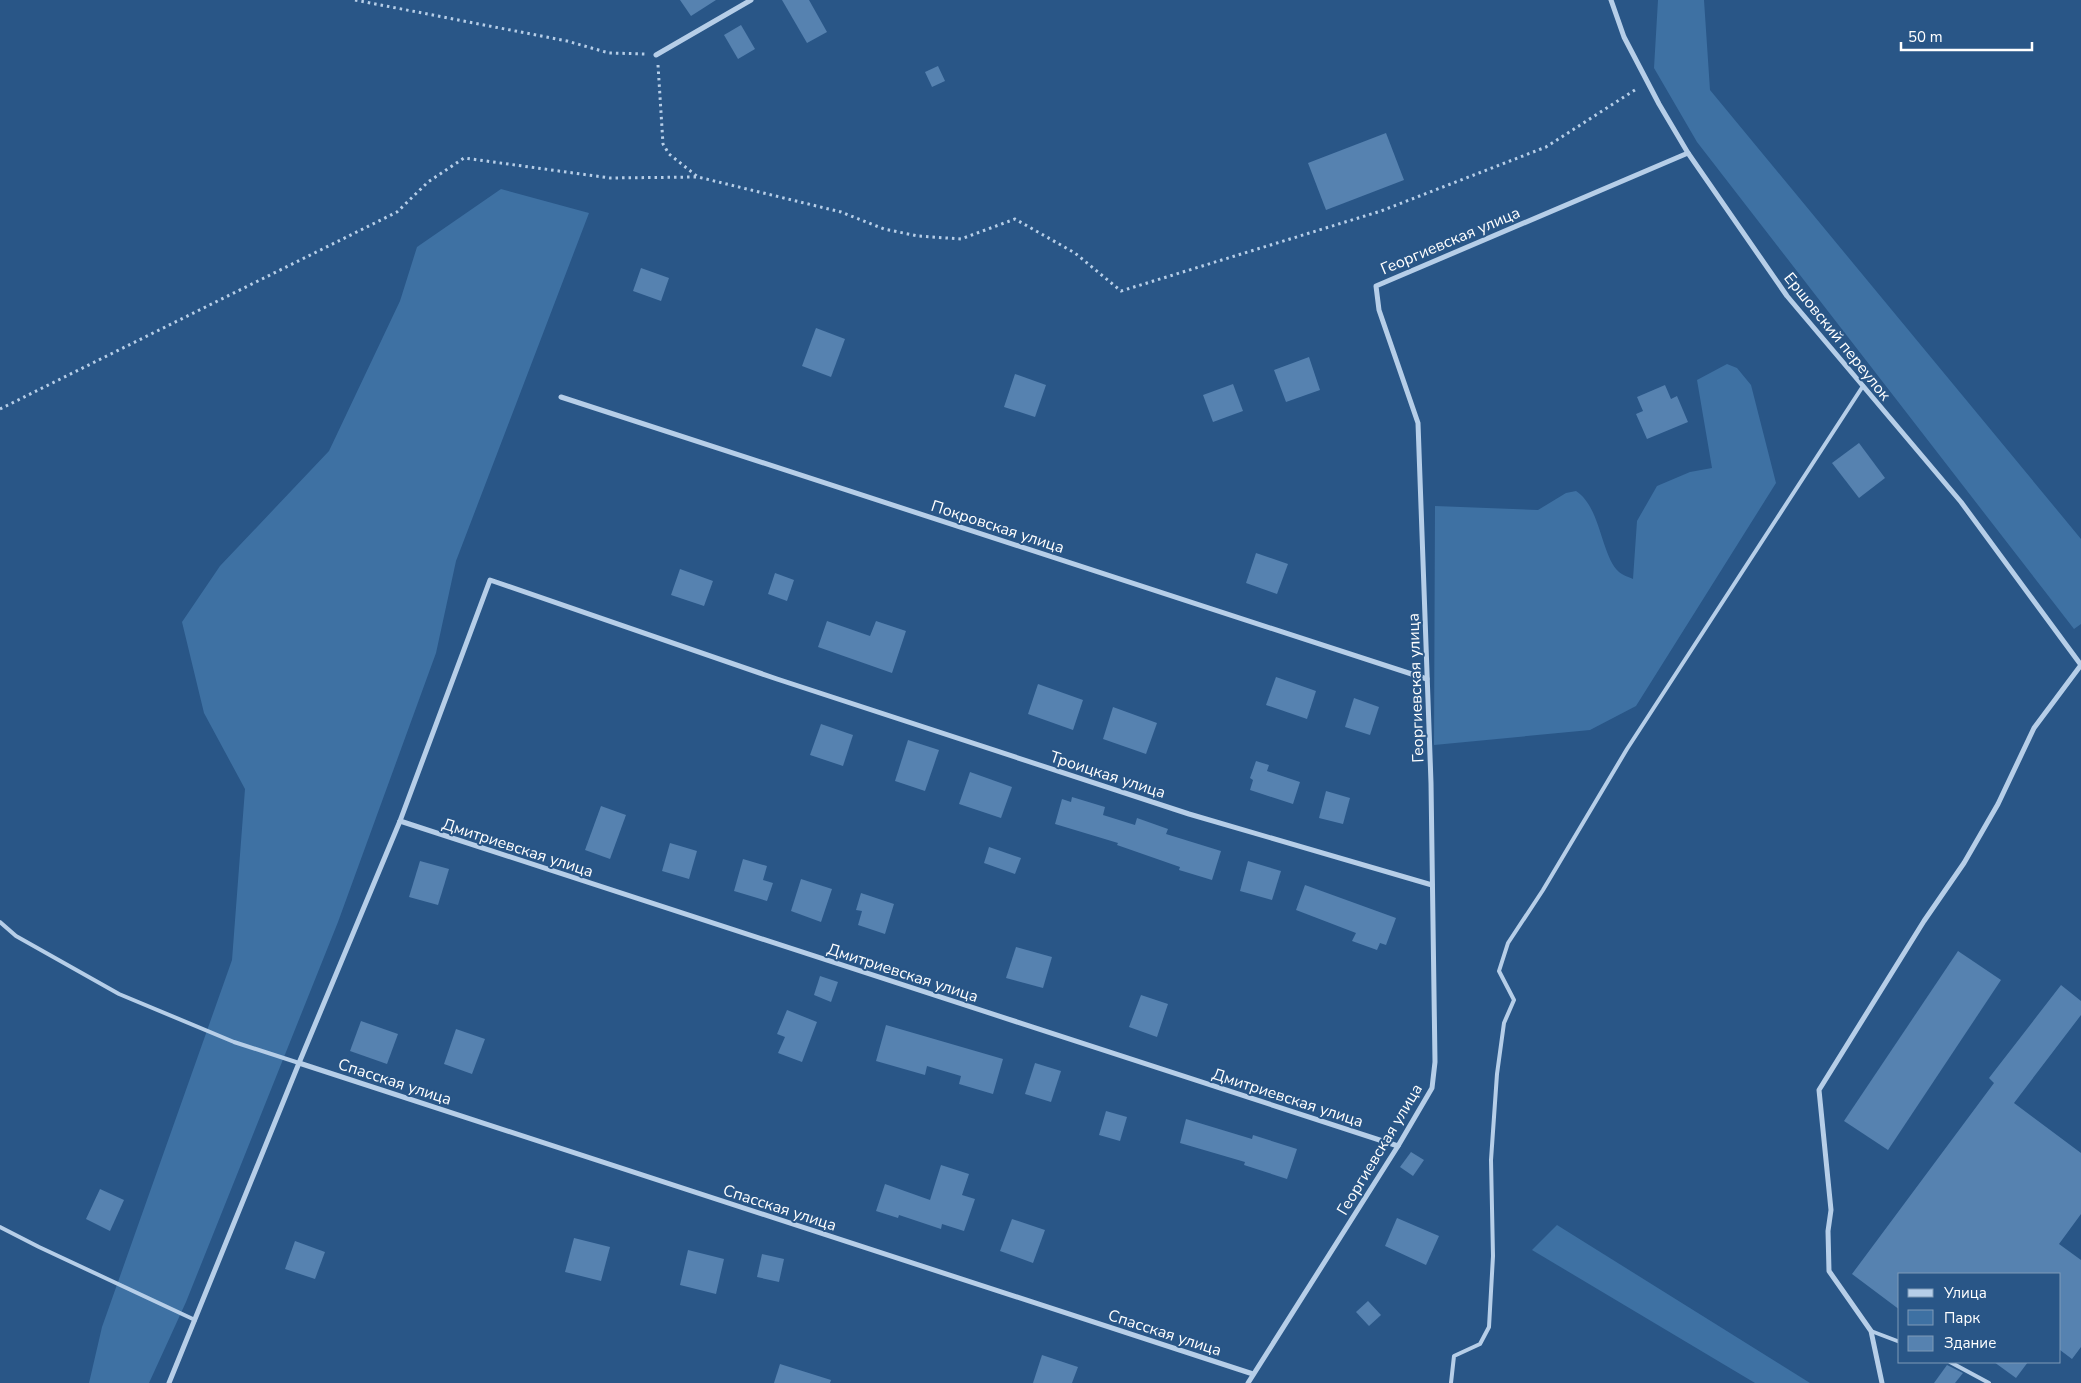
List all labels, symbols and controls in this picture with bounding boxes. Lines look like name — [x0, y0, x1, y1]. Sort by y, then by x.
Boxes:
scale bar — [1901, 20, 2032, 52]
text: 50 m — [1908, 27, 1943, 47]
street label: Георгиевская улица — [1377, 202, 1524, 280]
street label: Ершовский переулок — [1779, 268, 1896, 406]
street label: Покровская улица — [928, 495, 1067, 559]
street label: Георгиевская улица — [1402, 613, 1430, 763]
street label: Троицкая улица — [1047, 746, 1168, 804]
street label: Дмитриевская улица — [439, 813, 596, 883]
street label: Дмитриевская улица — [824, 938, 981, 1008]
street label: Спасская улица — [335, 1053, 454, 1111]
street label: Дмитриевская улица — [1209, 1063, 1366, 1133]
street label: Георгиевская улица — [1332, 1080, 1428, 1219]
street label: Спасская улица — [720, 1179, 839, 1237]
legend — [1898, 1273, 2061, 1363]
text: Улица — [1943, 1283, 1987, 1303]
street label: Спасская улица — [1105, 1304, 1224, 1362]
text: Парк — [1944, 1308, 1980, 1328]
text: Здание — [1944, 1333, 1996, 1353]

